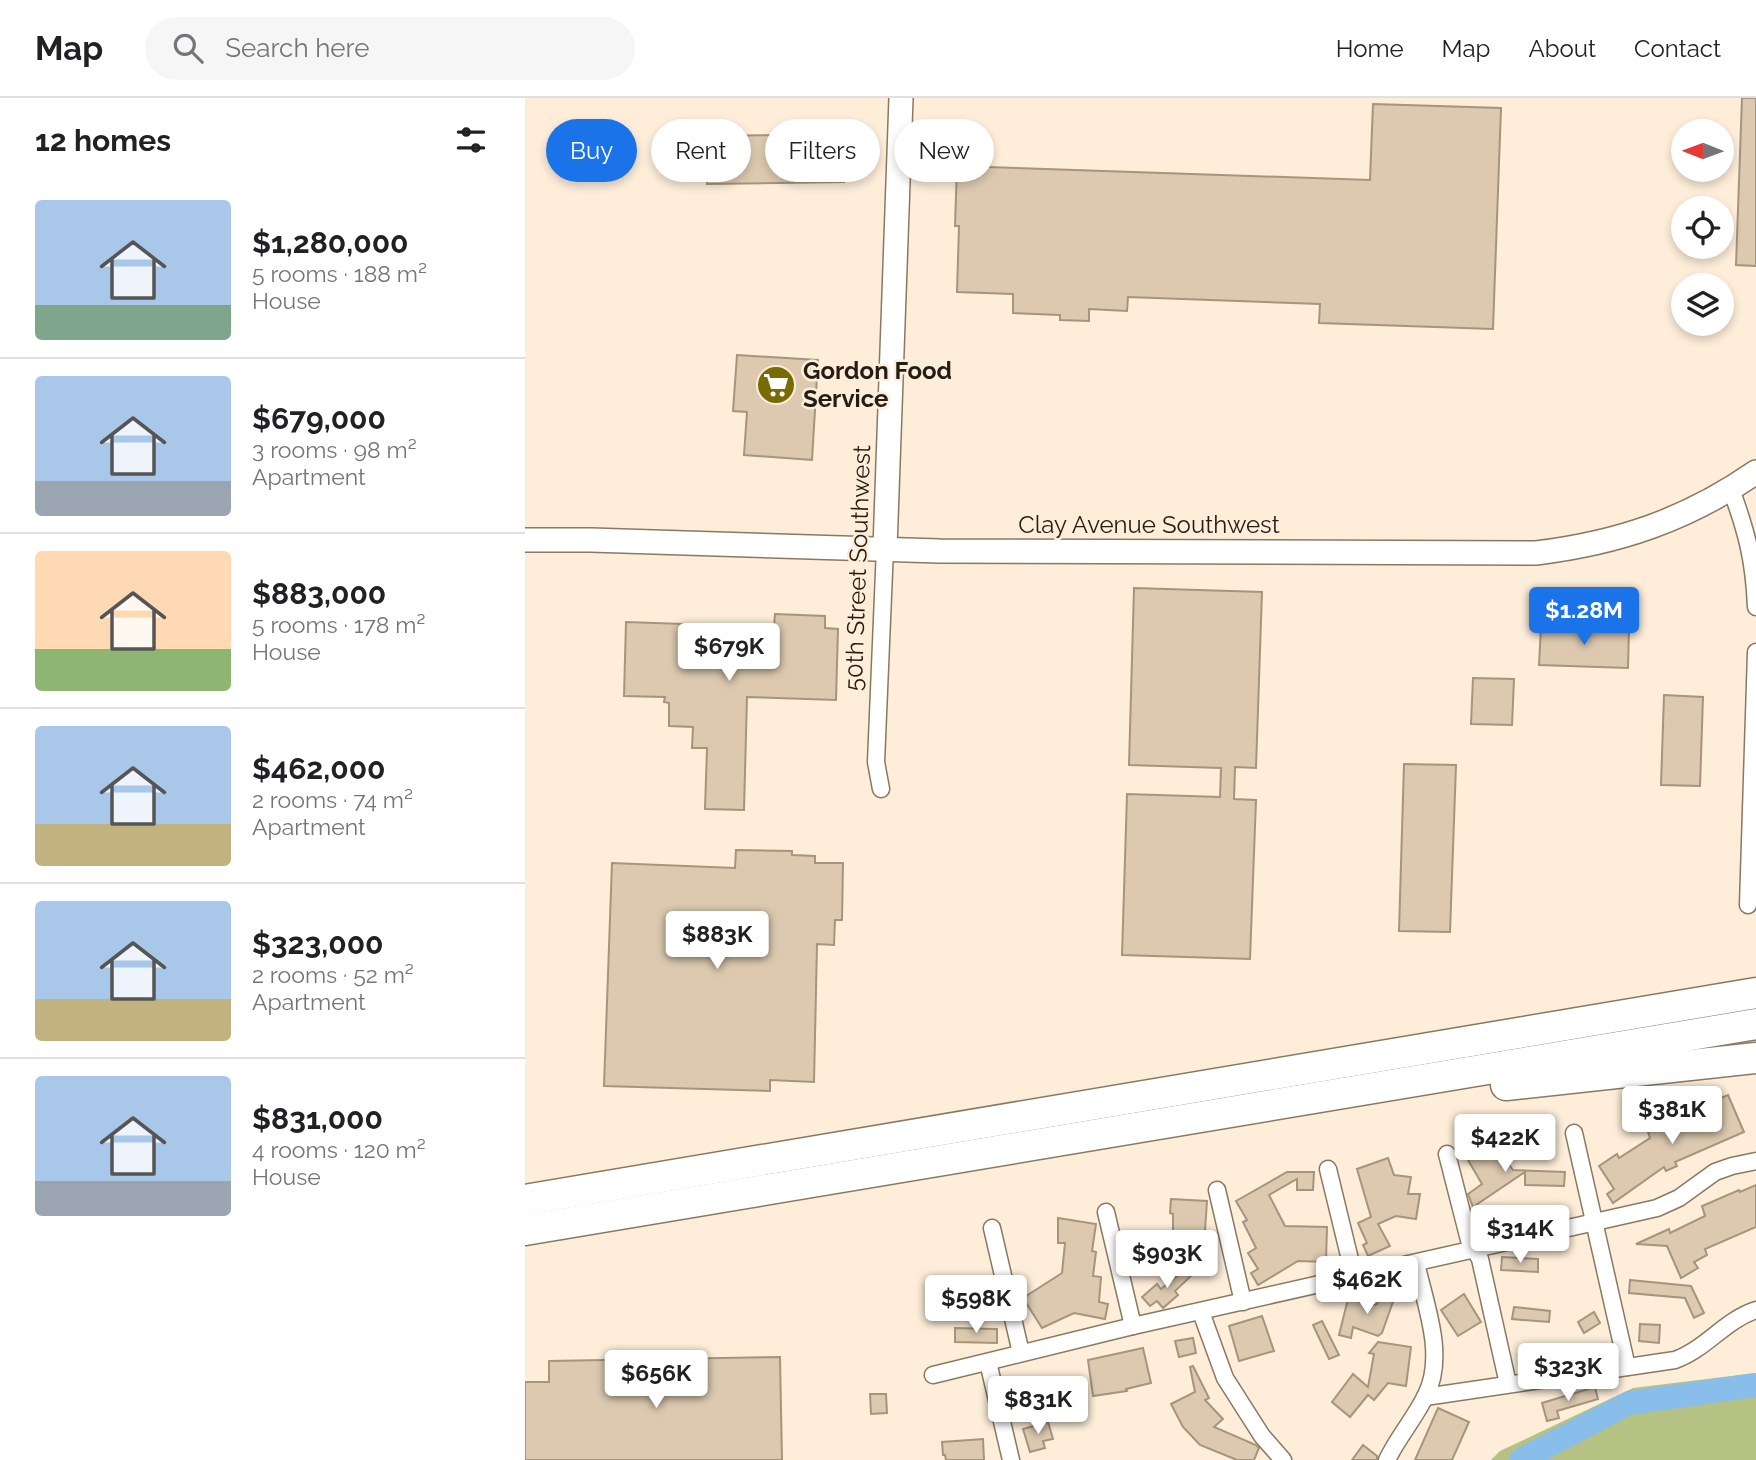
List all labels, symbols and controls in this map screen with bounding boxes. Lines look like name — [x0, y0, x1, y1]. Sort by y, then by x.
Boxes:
search box — [145, 17, 635, 80]
text: Map — [35, 29, 103, 68]
icon: search — [169, 29, 207, 67]
text: Search here — [225, 33, 370, 63]
text: Home — [1336, 34, 1404, 63]
text: Map — [1442, 34, 1490, 63]
text: About — [1528, 34, 1596, 63]
text: Contact — [1634, 34, 1721, 63]
chip: Buy — [546, 119, 637, 182]
chip: Rent — [651, 119, 751, 182]
chip: Filters — [765, 119, 880, 182]
chip: New — [894, 119, 994, 182]
north arrow — [1671, 119, 1734, 182]
map controls — [1671, 119, 1734, 336]
icon: filters — [452, 121, 490, 159]
text: 12 homes — [35, 123, 171, 158]
button: locate — [1671, 196, 1734, 259]
text: $1,280,000 — [252, 225, 408, 260]
icon: home — [91, 228, 175, 312]
text: 5 rooms · 188 m² — [252, 260, 427, 287]
button: layers — [1671, 273, 1734, 336]
text: House — [252, 287, 321, 314]
place label: Gordon Food Service — [803, 356, 952, 413]
supermarket icon: Gordon Food Service — [755, 364, 797, 406]
text: $679,000 — [252, 401, 386, 436]
icon: home — [91, 404, 175, 488]
text: 3 rooms · 98 m² — [252, 436, 417, 463]
street label: 50th Street Southwest — [839, 444, 876, 692]
text: Apartment — [252, 463, 366, 490]
street label: Clay Avenue Southwest — [1018, 510, 1280, 539]
text: $883,000 — [252, 576, 386, 611]
icon: home — [91, 579, 175, 663]
pin: $1.28M — [1527, 588, 1641, 647]
text: $1.28M — [1545, 596, 1623, 623]
text: 5 rooms · 178 m² — [252, 611, 425, 638]
pin: $679K — [680, 624, 778, 683]
text: $679K — [694, 632, 764, 659]
text: House — [252, 638, 321, 665]
text: $462,000 — [252, 751, 386, 786]
icon: home — [91, 754, 175, 838]
text: 2 rooms · 74 m² — [252, 786, 413, 813]
text: Apartment — [252, 813, 366, 840]
pin: $883K — [668, 912, 766, 971]
text: $883K — [682, 920, 752, 947]
text: $323,000 — [252, 926, 383, 961]
icon: home — [91, 929, 175, 1013]
text: 2 rooms · 52 m² — [252, 961, 414, 988]
text: Apartment — [252, 988, 366, 1015]
pin: $381K — [1623, 1086, 1721, 1146]
text: $381K — [1638, 1095, 1706, 1122]
text: $831,000 — [252, 1101, 383, 1136]
icon: home — [91, 1104, 175, 1188]
pin: $422K — [1456, 1114, 1554, 1174]
text: $422K — [1470, 1123, 1540, 1150]
text: 4 rooms · 120 m² — [252, 1136, 426, 1163]
text: House — [252, 1163, 321, 1190]
pin: $314K — [1471, 1206, 1569, 1265]
text: $314K — [1486, 1214, 1554, 1241]
pin: $903K — [1118, 1230, 1216, 1290]
text: $903K — [1132, 1239, 1202, 1266]
pin: $462K — [1318, 1256, 1416, 1316]
text: $462K — [1332, 1265, 1402, 1292]
pin: $598K — [927, 1276, 1025, 1335]
text: $598K — [941, 1284, 1011, 1311]
pin: $323K — [1519, 1344, 1617, 1403]
pin: $656K — [607, 1350, 705, 1410]
text: $323K — [1534, 1352, 1602, 1379]
text: $656K — [621, 1359, 691, 1386]
pin: $831K — [989, 1376, 1087, 1436]
text: $831K — [1004, 1385, 1072, 1412]

